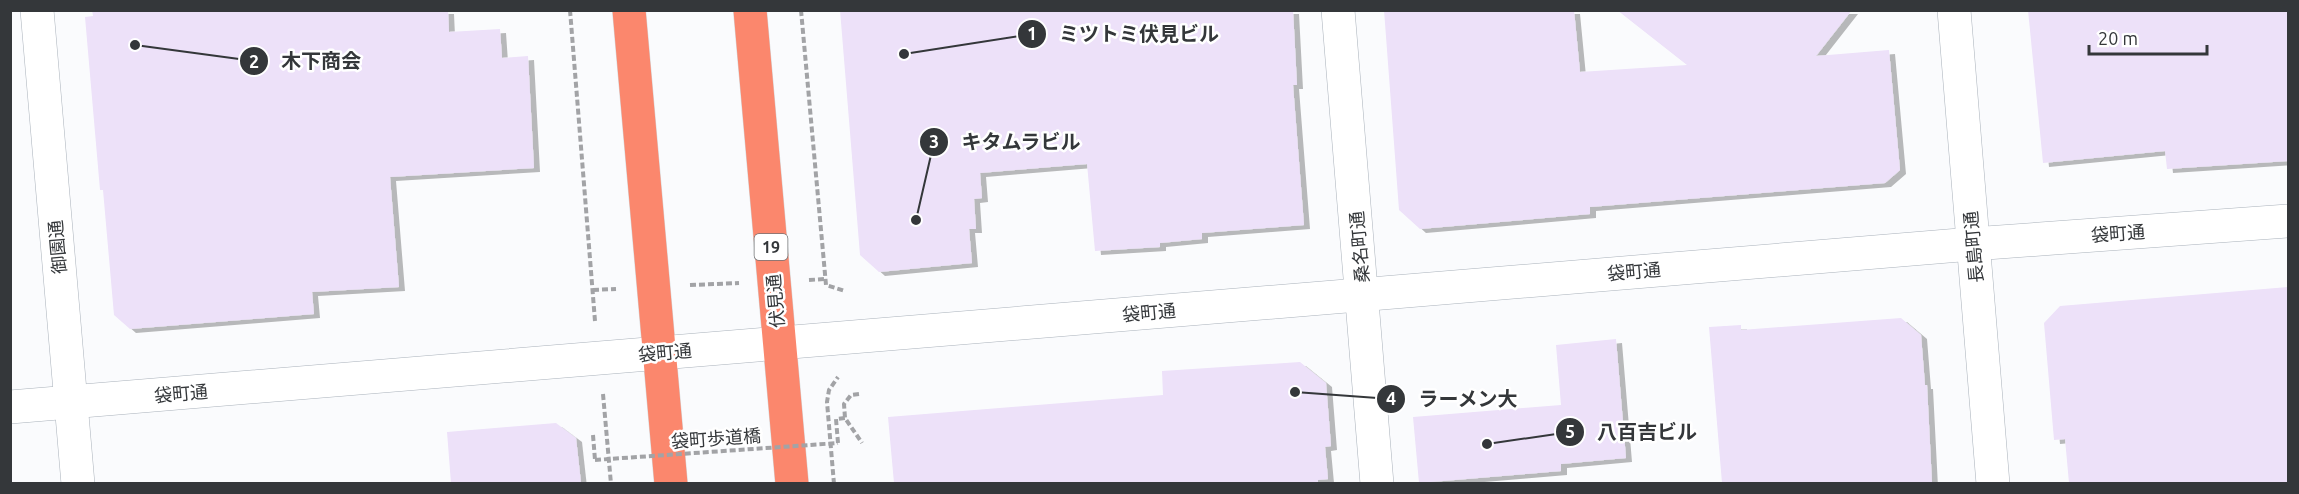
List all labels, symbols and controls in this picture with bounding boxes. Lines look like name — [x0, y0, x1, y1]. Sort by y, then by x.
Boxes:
callout: ミツトミ伏見ビル — [1017, 15, 1231, 53]
scale bar — [2089, 18, 2208, 56]
text: ミツトミ伏見ビル — [1059, 22, 1219, 45]
text: 1 — [1027, 23, 1037, 43]
text: 20 m — [2098, 28, 2138, 48]
callout: 木下商会 — [239, 42, 373, 80]
text: 木下商会 — [281, 49, 361, 72]
text: 2 — [249, 51, 259, 71]
callout: キタムラビル — [919, 123, 1093, 161]
text: キタムラビル — [962, 130, 1081, 153]
text: 3 — [929, 131, 939, 151]
street label: 桑名町通 — [1346, 210, 1372, 284]
street label: 長島町通 — [1960, 210, 1986, 284]
street label: 御園通 — [45, 219, 69, 275]
street label: 袋町通 — [2090, 221, 2146, 245]
road number: 19 — [754, 234, 788, 260]
street label: 袋町通 — [1606, 259, 1662, 283]
street label: 伏見通 — [763, 273, 787, 329]
street label: 袋町通 — [1121, 300, 1177, 324]
street label: 袋町通 — [637, 340, 693, 364]
callout: ラーメン大 — [1376, 380, 1530, 418]
street label: 袋町通 — [153, 381, 209, 405]
text: ラーメン大 — [1418, 387, 1518, 410]
text: 4 — [1386, 388, 1396, 408]
callout: 八百吉ビル — [1555, 413, 1709, 451]
text: 八百吉ビル — [1597, 420, 1697, 443]
text: 5 — [1565, 421, 1575, 441]
street label: 袋町歩道橋 — [670, 425, 762, 451]

